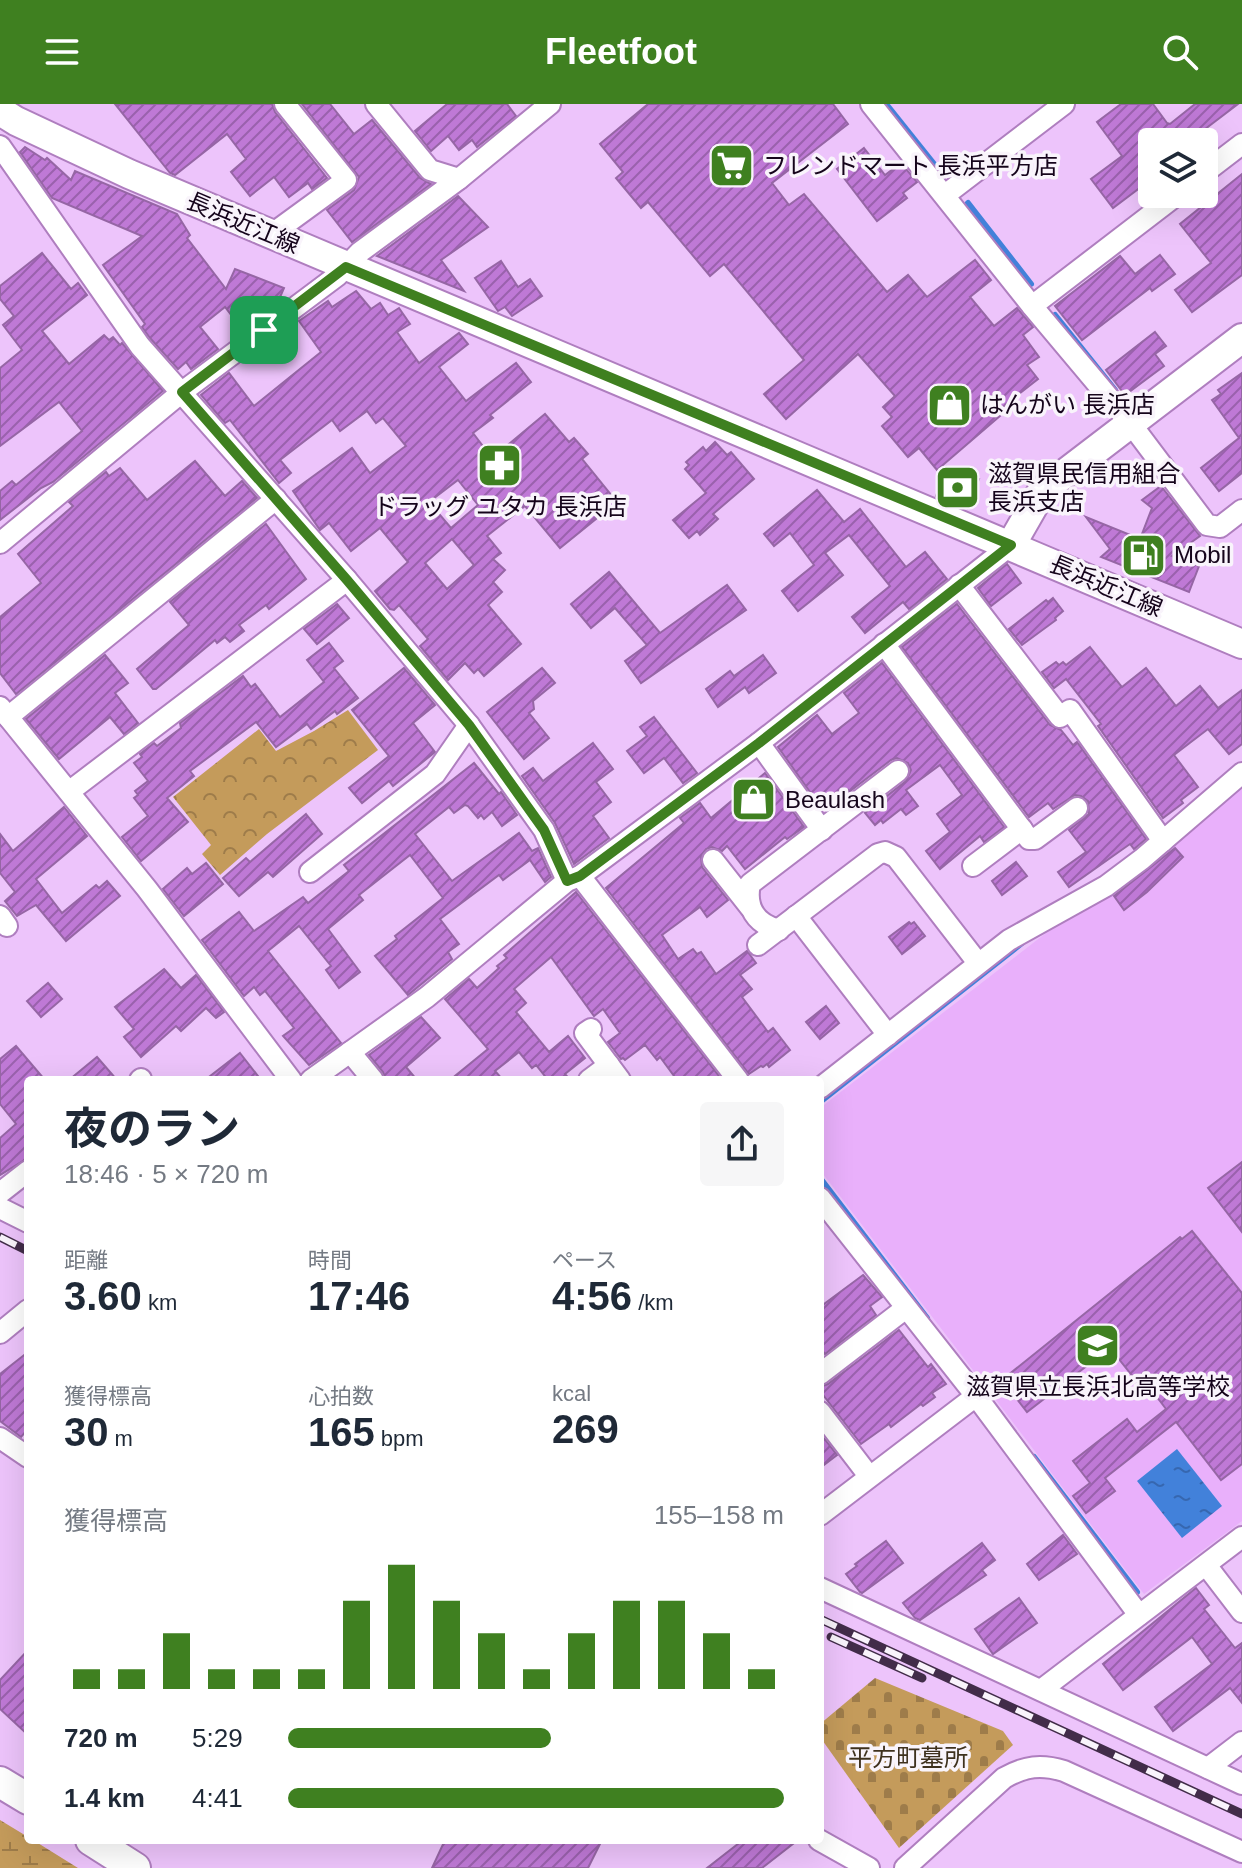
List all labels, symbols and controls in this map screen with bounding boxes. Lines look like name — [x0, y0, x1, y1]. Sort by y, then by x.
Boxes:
icon: menu — [40, 30, 84, 74]
icon: search — [1158, 30, 1202, 74]
text: Fleetfoot — [545, 31, 697, 72]
map controls — [1138, 128, 1218, 208]
button: layers — [1138, 128, 1218, 208]
supermarket icon: フレンドマート 長浜平方店 — [708, 142, 756, 190]
place label: フレンドマート 長浜平方店 — [763, 152, 1058, 179]
street label: 長浜近江線 — [183, 187, 304, 258]
pin — [230, 296, 298, 364]
icon: arrive — [242, 308, 286, 352]
shop icon: はんがい 長浜店 — [925, 381, 973, 429]
place label: はんがい 長浜店 — [980, 391, 1155, 418]
pharmacy icon: ドラッグ ユタカ 長浜店 — [476, 441, 524, 489]
place label: 滋賀県民信用組合 長浜支店 — [988, 460, 1180, 515]
bank icon: 滋賀県民信用組合 長浜支店 — [933, 464, 981, 512]
place label: ドラッグ ユタカ 長浜店 — [373, 493, 627, 520]
fuel station icon: Mobil — [1119, 531, 1167, 579]
place label: Mobil — [1174, 541, 1231, 568]
street label: 長浜近江線 — [1046, 550, 1167, 621]
shop icon: Beaulash — [730, 776, 778, 824]
place label: Beaulash — [785, 786, 885, 813]
button: share — [700, 1102, 784, 1186]
text: 夜のラン — [64, 1104, 240, 1153]
text: 18:46 · 5 × 720 m — [64, 1159, 269, 1189]
text: 距離 — [64, 1248, 108, 1273]
text: 時間 — [308, 1248, 352, 1273]
text: ペース — [552, 1248, 617, 1273]
text: 3.60 — [64, 1274, 142, 1318]
text: 17:46 — [308, 1274, 410, 1318]
text: 4:56 — [552, 1274, 632, 1318]
text: km — [142, 1290, 177, 1315]
text: /km — [632, 1290, 674, 1315]
school or university icon: 滋賀県立長浜北高等学校 — [1074, 1321, 1122, 1369]
place label: 滋賀県立長浜北高等学校 — [966, 1373, 1230, 1400]
text: kcal — [552, 1381, 591, 1406]
text: 獲得標高 — [64, 1384, 152, 1409]
text: 心拍数 — [308, 1384, 374, 1409]
text: 269 — [552, 1407, 619, 1451]
text: 30 — [64, 1410, 109, 1454]
text: 165 — [308, 1410, 375, 1454]
text: m — [109, 1426, 133, 1451]
text: bpm — [375, 1426, 424, 1451]
text: 155–158 m — [654, 1500, 784, 1530]
text: 獲得標高 — [64, 1506, 168, 1536]
text: 720 m — [64, 1723, 138, 1753]
text: 5:29 — [192, 1723, 243, 1753]
park label: 平方町墓所 — [848, 1744, 968, 1771]
text: 1.4 km — [64, 1783, 145, 1813]
text: 4:41 — [192, 1783, 243, 1813]

